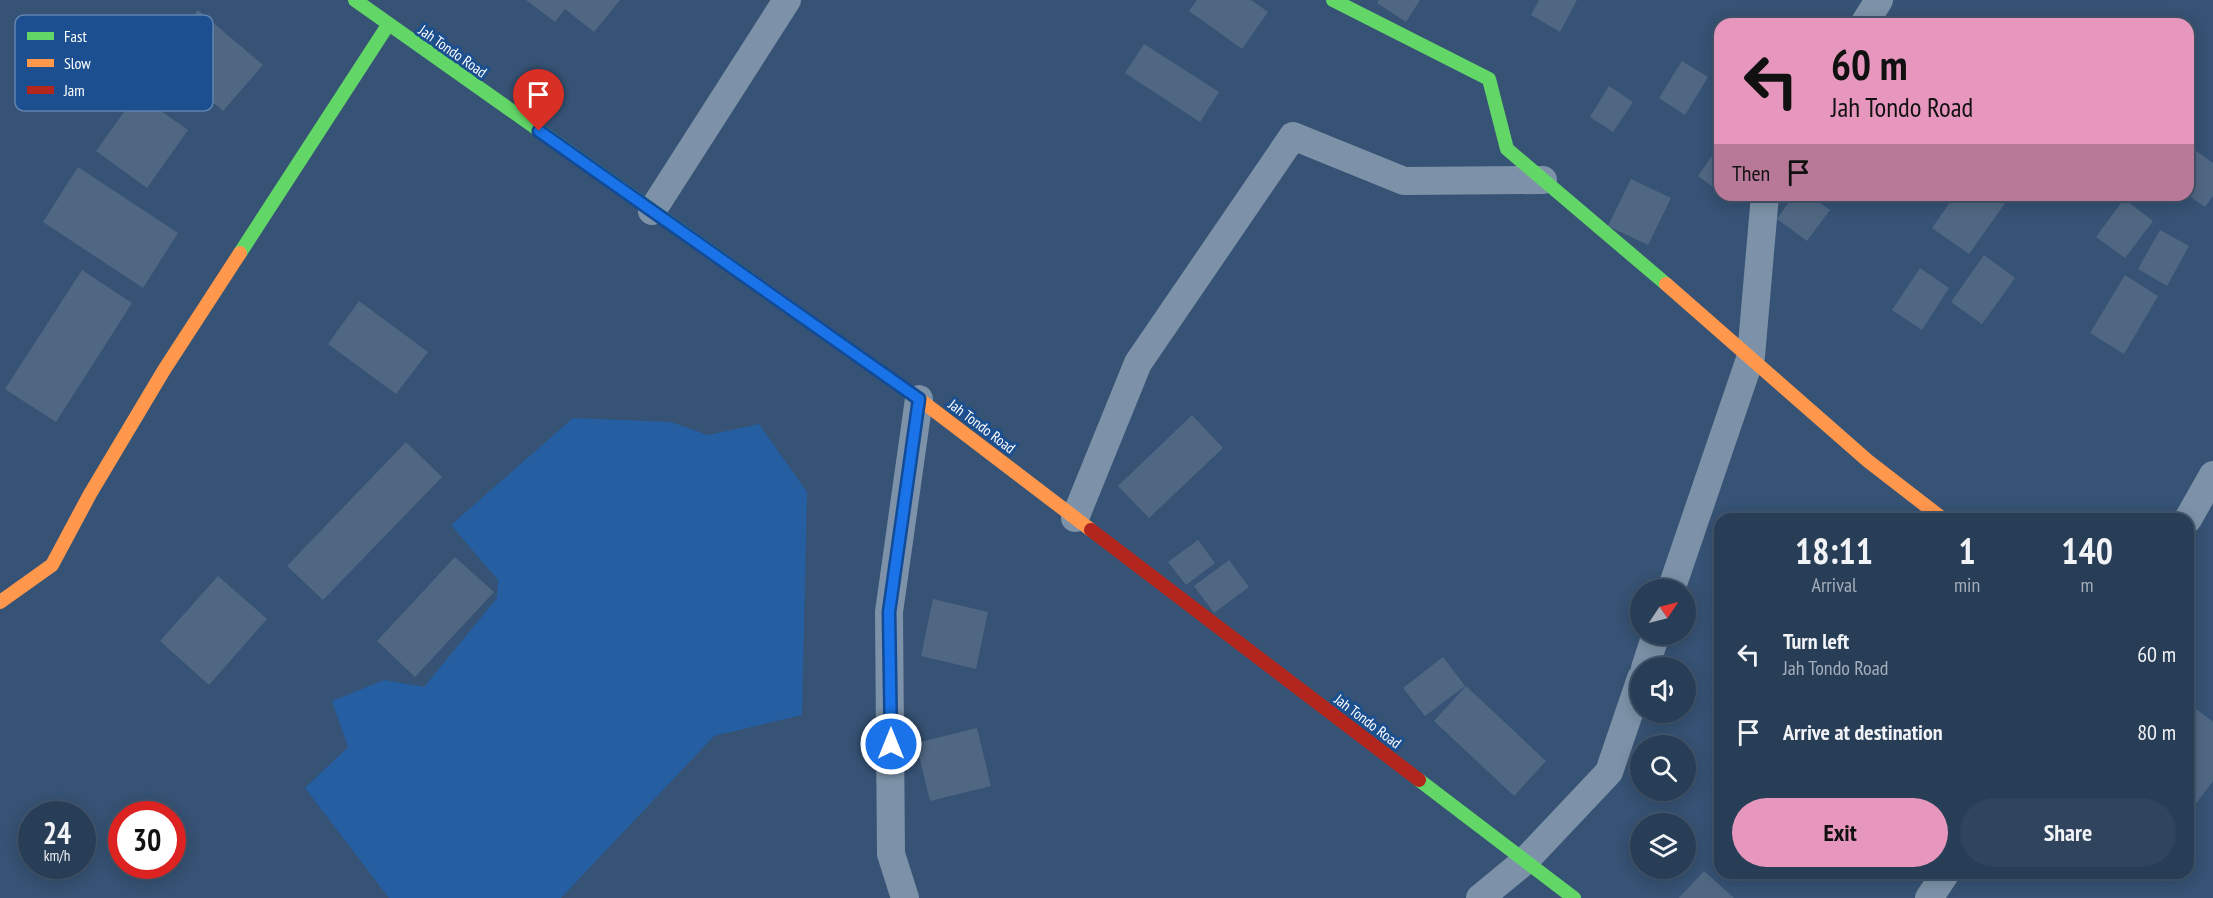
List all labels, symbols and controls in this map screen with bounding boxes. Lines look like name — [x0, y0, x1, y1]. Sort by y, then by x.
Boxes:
legend — [15, 15, 213, 111]
street label: Jah Tondo Road — [414, 20, 491, 81]
text: Fast — [64, 26, 87, 46]
text: 60 m — [1831, 37, 1908, 92]
icon: left — [1732, 42, 1810, 120]
text: Slow — [64, 53, 91, 73]
pin — [513, 69, 564, 131]
icon: arrive — [522, 78, 555, 111]
text: Jam — [63, 80, 85, 100]
text: Jah Tondo Road — [1831, 90, 1973, 124]
icon: arrive — [1782, 156, 1815, 189]
text: Then — [1732, 159, 1770, 187]
street label: Jah Tondo Road — [944, 394, 1019, 457]
text: 18:11 — [1795, 527, 1873, 574]
text: 1 — [1958, 527, 1976, 574]
text: 140 — [2061, 527, 2113, 574]
text: Arrival — [1811, 572, 1857, 598]
text: min — [1954, 572, 1980, 598]
text: m — [2081, 572, 2094, 598]
north arrow — [1630, 579, 1696, 645]
map controls — [1630, 579, 1696, 879]
text: Turn left — [1783, 627, 1849, 655]
icon: left — [1732, 638, 1765, 671]
text: 60 m — [2137, 640, 2176, 668]
text: Jah Tondo Road — [1783, 655, 1888, 681]
button: sound — [1630, 657, 1696, 723]
street label: Jah Tondo Road — [1330, 689, 1405, 752]
position arrow — [859, 712, 923, 776]
icon: arrive — [1732, 716, 1765, 749]
text: Arrive at destination — [1783, 718, 1943, 746]
text: 80 m — [2137, 718, 2176, 746]
button: search — [1630, 735, 1696, 801]
button: Exit — [1732, 798, 1948, 867]
button: Share — [1960, 798, 2176, 867]
speed limit sign: 30 — [108, 801, 186, 879]
text: 24 — [43, 813, 71, 852]
button: layers — [1630, 813, 1696, 879]
text: km/h — [44, 846, 70, 865]

